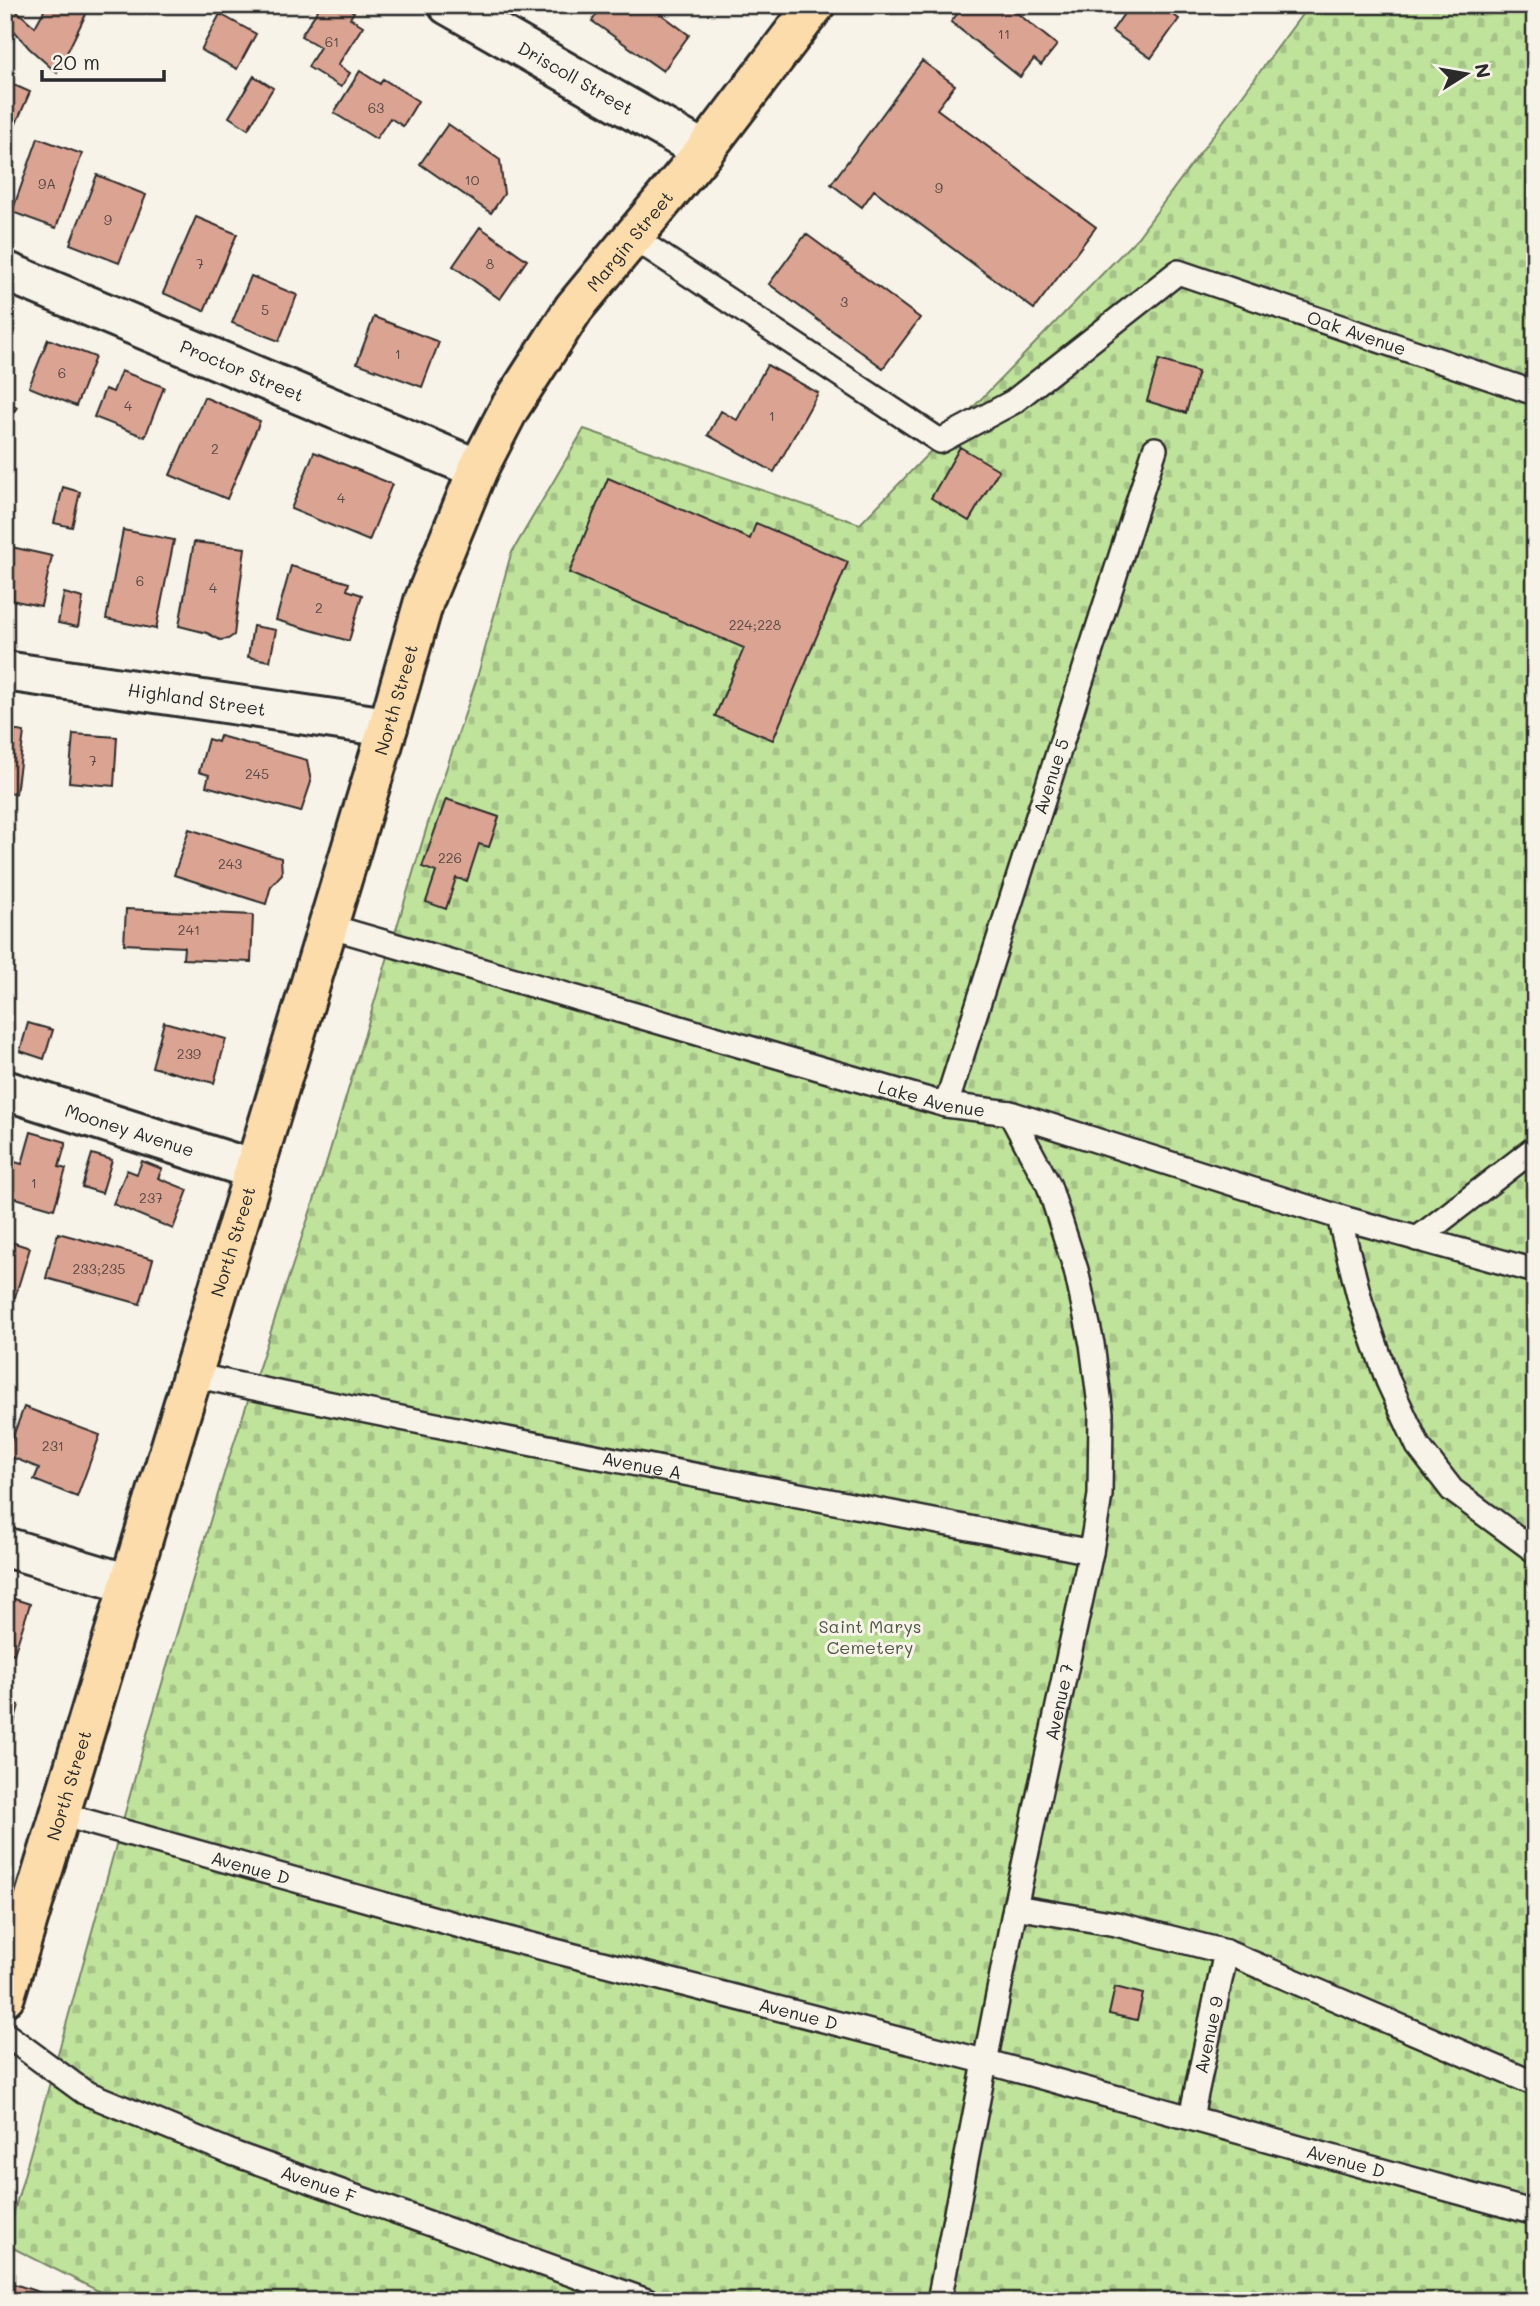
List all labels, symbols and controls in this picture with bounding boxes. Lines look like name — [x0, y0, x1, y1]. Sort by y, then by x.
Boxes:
house number: 11 — [998, 24, 1010, 43]
house number: 61 — [325, 32, 339, 51]
street label: Driscoll Street — [514, 35, 638, 120]
scale bar — [42, 38, 164, 82]
north arrow — [1432, 38, 1502, 108]
text: 20 m — [52, 48, 100, 75]
text: N — [1470, 61, 1497, 80]
house number: 63 — [368, 98, 384, 117]
house number: 10 — [465, 170, 480, 189]
house number: 9A — [38, 174, 56, 193]
house number: 9 — [935, 178, 943, 197]
street label: Margin Street — [581, 186, 678, 296]
house number: 9 — [104, 210, 112, 229]
house number: 7 — [196, 254, 204, 273]
house number: 8 — [486, 254, 494, 273]
house number: 3 — [840, 292, 848, 311]
house number: 5 — [261, 300, 269, 319]
street label: Oak Avenue — [1304, 305, 1409, 360]
street label: Proctor Street — [177, 334, 308, 407]
house number: 1 — [395, 344, 401, 363]
house number: 6 — [58, 363, 66, 382]
house number: 4 — [124, 396, 133, 415]
house number: 1 — [769, 406, 775, 425]
house number: 2 — [211, 439, 219, 458]
house number: 4 — [337, 488, 346, 507]
house number: 6 — [136, 571, 144, 590]
house number: 4 — [209, 578, 218, 597]
house number: 2 — [315, 598, 323, 617]
house number: 224;228 — [729, 615, 781, 634]
street label: North Street — [368, 641, 423, 758]
street label: Highland Street — [126, 677, 268, 721]
street label: Avenue 5 — [1027, 735, 1074, 817]
house number: 7 — [89, 751, 97, 770]
house number: 245 — [245, 764, 269, 783]
house number: 226 — [438, 848, 462, 867]
house number: 243 — [218, 854, 242, 873]
house number: 241 — [178, 920, 200, 939]
house number: 239 — [177, 1044, 201, 1063]
street label: Lake Avenue — [875, 1074, 987, 1122]
street label: Mooney Avenue — [62, 1098, 197, 1162]
house number: 1 — [31, 1173, 37, 1192]
street label: North Street — [205, 1183, 261, 1300]
house number: 237 — [139, 1188, 163, 1207]
house number: 233;235 — [73, 1259, 125, 1278]
house number: 231 — [42, 1436, 64, 1455]
street label: Avenue A — [600, 1446, 684, 1484]
park label: Saint Marys Cemetery — [818, 1614, 922, 1659]
street label: Avenue 7 — [1039, 1661, 1079, 1743]
street label: North Street — [41, 1727, 97, 1844]
street label: Avenue D — [209, 1845, 293, 1890]
street label: Avenue D — [757, 1992, 840, 2035]
street label: Avenue 9 — [1189, 1993, 1228, 2076]
street label: Avenue D — [1304, 2139, 1388, 2183]
street label: Avenue F — [278, 2159, 359, 2208]

